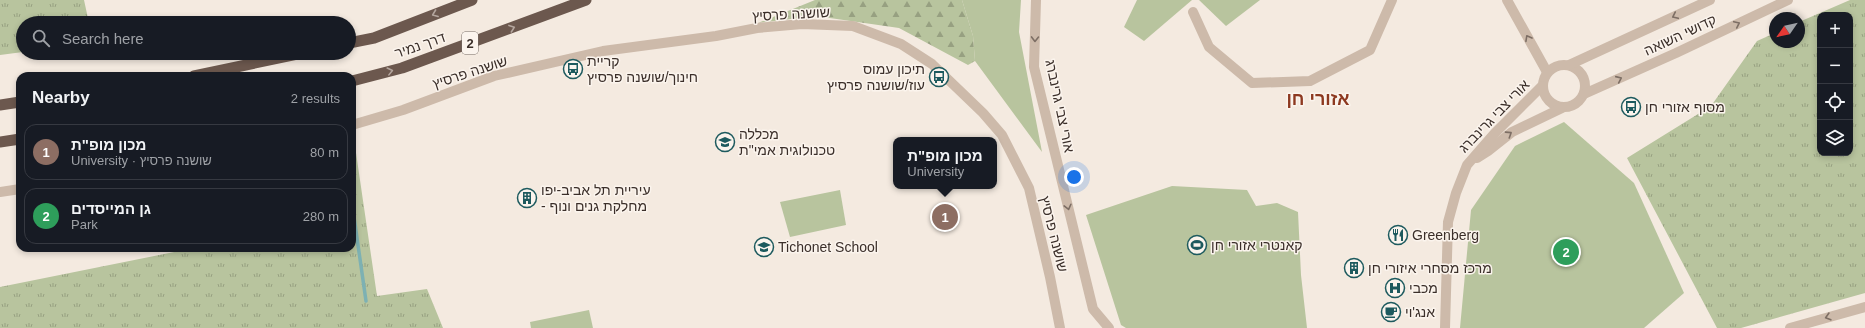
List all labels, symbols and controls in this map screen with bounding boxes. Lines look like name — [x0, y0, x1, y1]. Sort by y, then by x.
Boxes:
street label: שושנה פרסיץ — [752, 4, 830, 24]
one-way arrow — [432, 10, 439, 18]
street label: קדושי השואה — [1641, 11, 1719, 59]
one-way arrow — [1671, 11, 1679, 19]
north arrow — [1769, 12, 1805, 48]
map controls — [1817, 12, 1853, 156]
button: + — [1817, 12, 1853, 48]
search box — [16, 16, 356, 60]
one-way arrow — [1733, 21, 1741, 29]
one-way arrow — [509, 24, 516, 33]
icon: search — [30, 27, 52, 49]
street label: דרך נמיר — [393, 29, 448, 61]
text: Search here — [62, 30, 144, 47]
road number: 2 — [462, 32, 478, 54]
one-way arrow — [1525, 35, 1533, 42]
one-way arrow — [1031, 36, 1039, 42]
button: − — [1817, 48, 1853, 84]
street label: שושנה פרסיץ — [431, 52, 509, 92]
place label: קריית חינוך/שושנה פרסיץ — [587, 53, 698, 85]
bus stop icon: קריית חינוך/שושנה פרסיץ — [562, 58, 584, 80]
street label: אורי צבי גרינברג — [1042, 58, 1078, 154]
place label: תיכון עמוס עוז/שושנה פרסיץ — [827, 61, 925, 93]
bus stop icon: תיכון עמוס עוז/שושנה פרסיץ — [928, 66, 950, 88]
one-way arrow — [386, 67, 393, 76]
one-way arrow — [1616, 75, 1623, 83]
street label: אורי צבי גרינברג — [1455, 76, 1533, 156]
button: locate — [1817, 84, 1853, 120]
text: Nearby — [32, 88, 90, 107]
district label: אזורי חן — [1286, 89, 1350, 109]
text: 2 results — [291, 91, 340, 106]
bus stop icon: מסוף אזורי חן — [1620, 96, 1642, 118]
place label: מסוף אזורי חן — [1645, 99, 1725, 115]
button: layers — [1817, 120, 1853, 156]
place label: מכללה טכנולוגית אמי"ת — [739, 126, 835, 158]
school or university icon: מכללה טכנולוגית אמי"ת — [714, 131, 736, 153]
one-way arrow — [1505, 131, 1512, 138]
text: מכון מופ"ת — [71, 136, 146, 153]
popup — [893, 137, 997, 189]
text: 1 — [42, 145, 50, 160]
text: 80 m — [310, 145, 339, 160]
text: מכון מופ"ת — [907, 147, 983, 164]
text: University · שושנה פרסיץ — [71, 153, 212, 168]
text: University — [907, 164, 964, 179]
your location — [1064, 167, 1084, 187]
place label: עיריית תל אביב-יפו - מחלקת גנים ונוף — [541, 182, 651, 214]
building icon: עיריית תל אביב-יפו - מחלקת גנים ונוף — [516, 187, 538, 209]
street label: שושנה פרסיץ — [1037, 194, 1071, 274]
text: גן המייסדים — [71, 200, 151, 217]
pin: 1 — [932, 202, 958, 232]
one-way arrow — [1064, 204, 1072, 210]
text: 2 — [42, 209, 50, 224]
text: 280 m — [303, 209, 339, 224]
text: Park — [71, 217, 98, 232]
restaurant icon: Greenberg — [1387, 224, 1409, 246]
place label: Greenberg — [1412, 227, 1479, 243]
sports icon: קאנטרי אזורי חן — [1186, 234, 1208, 256]
school or university icon: Tichonet School — [753, 236, 775, 258]
place label: קאנטרי אזורי חן — [1211, 237, 1302, 253]
pin: 2 — [1553, 237, 1579, 267]
place label: Tichonet School — [778, 239, 878, 255]
building icon: מרכז מסחרי איזורי חן — [1343, 257, 1365, 279]
place label: מרכז מסחרי איזורי חן — [1368, 260, 1492, 276]
hospital icon: מכבי — [1384, 277, 1406, 299]
place label: מכבי — [1409, 280, 1438, 296]
cafe icon: אנג'וי — [1380, 301, 1402, 323]
place label: אנג'וי — [1405, 304, 1435, 320]
one-way arrow — [1824, 312, 1831, 321]

